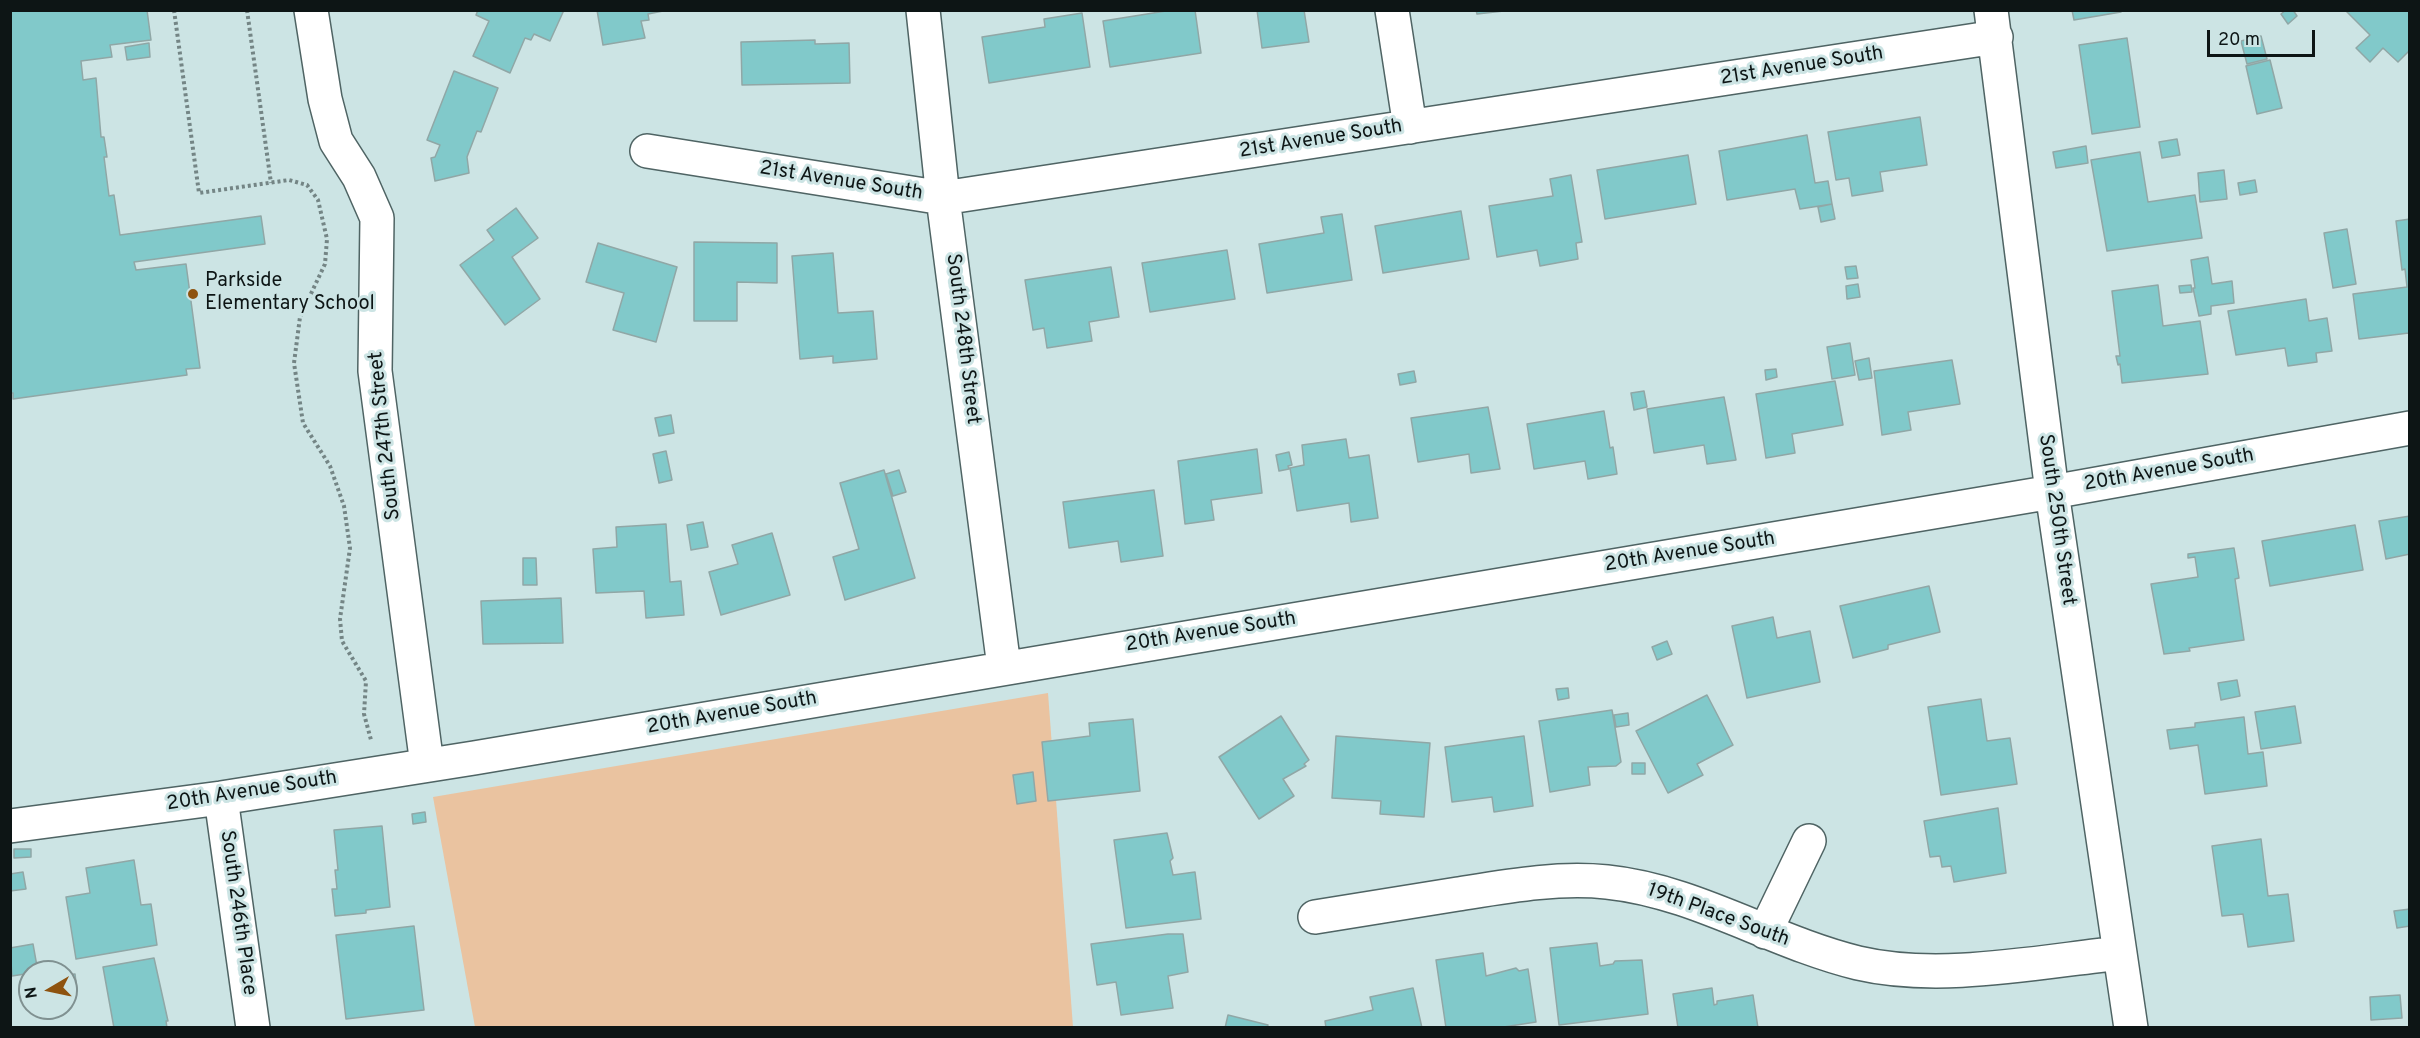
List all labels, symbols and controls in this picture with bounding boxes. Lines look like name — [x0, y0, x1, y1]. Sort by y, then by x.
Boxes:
scale bar — [2210, 18, 2318, 56]
text: 20 m — [2218, 29, 2260, 52]
street label: 21st Avenue South — [1719, 42, 1885, 92]
street label: 21st Avenue South — [1238, 115, 1404, 165]
street label: 21st Avenue South — [758, 157, 924, 207]
street label: South 248th Street — [940, 252, 984, 426]
place label: Parkside Elementary School — [205, 270, 375, 317]
marker: Parkside Elementary School — [186, 287, 200, 301]
street label: South 247th Street — [365, 350, 407, 522]
street label: South 250th Street — [2032, 433, 2080, 607]
street label: 20th Avenue South — [2082, 444, 2256, 498]
street label: 20th Avenue South — [1603, 528, 1777, 578]
street label: 20th Avenue South — [1124, 608, 1298, 658]
street label: 20th Avenue South — [645, 687, 819, 741]
street label: 20th Avenue South — [165, 767, 339, 817]
street label: South 246th Place — [214, 829, 260, 997]
street label: 19th Place South — [1644, 879, 1792, 953]
north arrow — [18, 960, 78, 1020]
text: N — [21, 985, 43, 1000]

